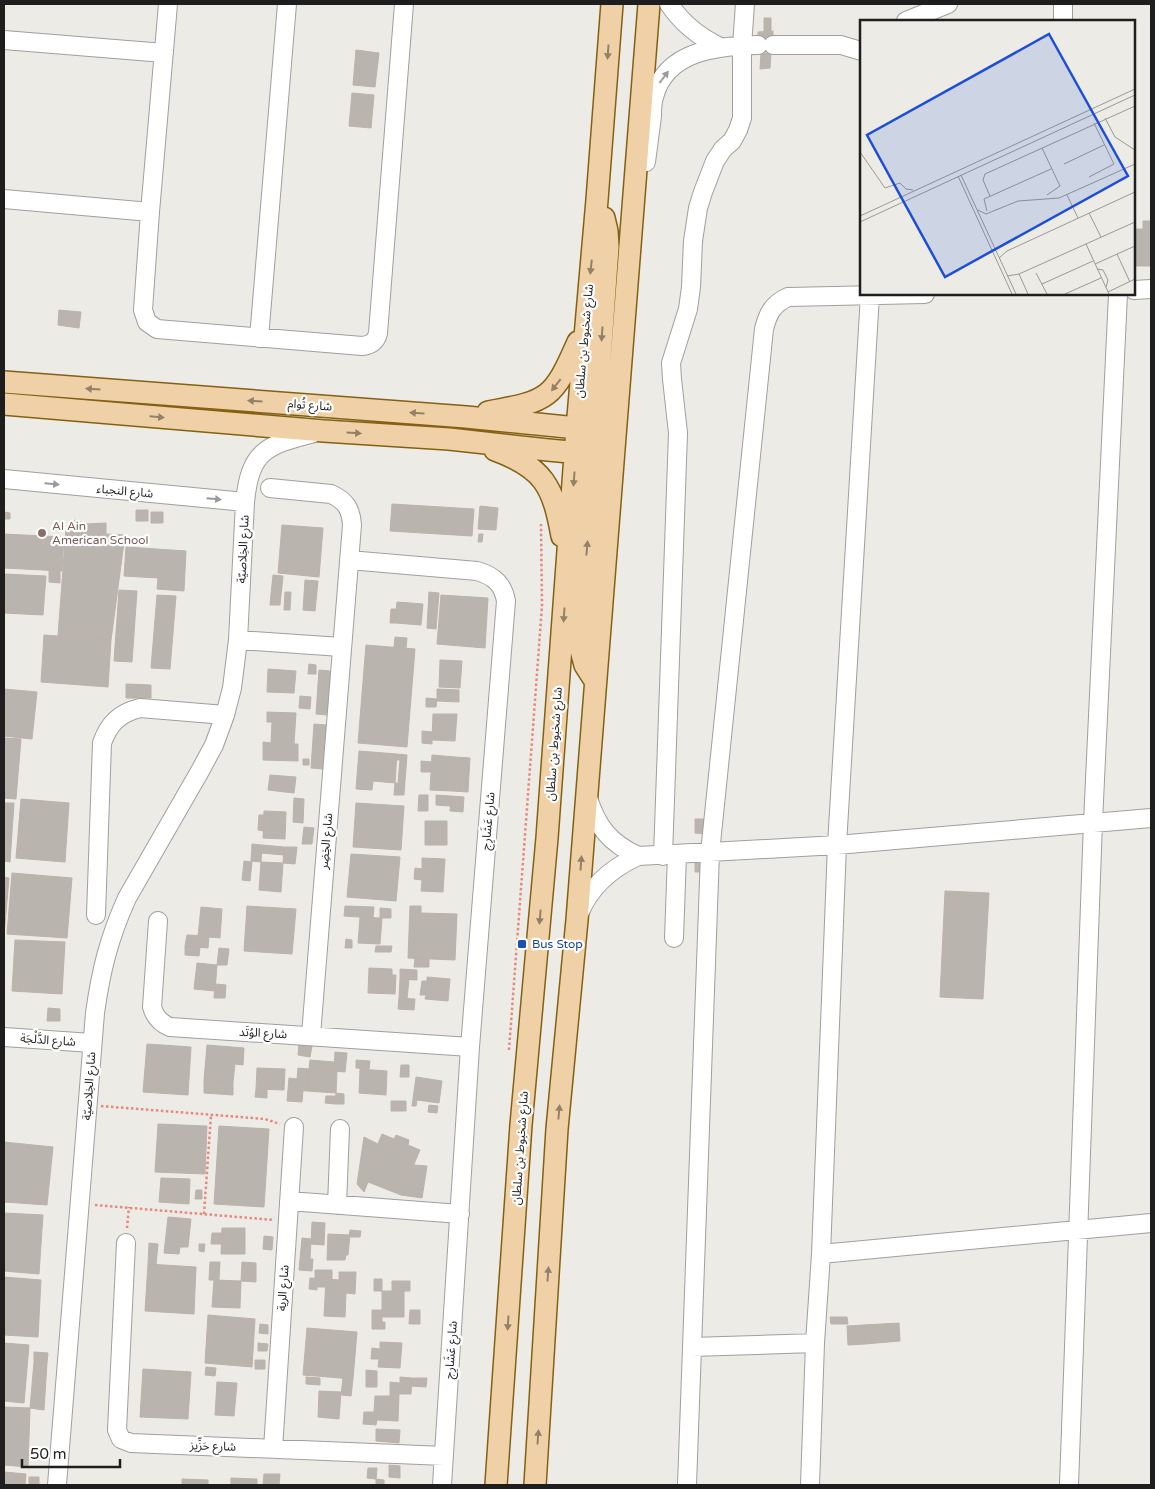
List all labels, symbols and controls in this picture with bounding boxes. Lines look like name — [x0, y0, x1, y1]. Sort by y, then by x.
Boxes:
inset map — [860, 20, 1135, 295]
one-way arrow — [604, 45, 612, 61]
one-way arrow — [659, 71, 670, 84]
one-way arrow — [587, 259, 595, 275]
street label: شارع شخبوط بن سلطان — [572, 283, 598, 399]
one-way arrow — [597, 326, 605, 342]
one-way arrow — [551, 378, 561, 392]
one-way arrow — [85, 384, 101, 392]
street label: شارع تُوام — [287, 396, 333, 416]
one-way arrow — [247, 397, 263, 405]
one-way arrow — [409, 409, 425, 417]
one-way arrow — [149, 413, 165, 421]
one-way arrow — [346, 429, 362, 437]
one-way arrow — [569, 471, 577, 487]
one-way arrow — [45, 480, 61, 488]
street label: شارع النجباء — [96, 482, 154, 502]
one-way arrow — [206, 495, 222, 503]
street label: شارع الخِلاصيّة — [234, 514, 254, 584]
place label: Al Ain American School — [52, 519, 149, 547]
marker: Al Ain American School — [36, 527, 48, 539]
one-way arrow — [584, 540, 592, 556]
one-way arrow — [559, 608, 567, 624]
street label: شارع شخبوط بن سلطان — [543, 687, 567, 802]
street label: شارع عَشَارِج — [478, 791, 500, 851]
street label: شارع الخِضِر — [316, 812, 337, 871]
one-way arrow — [578, 855, 586, 871]
one-way arrow — [536, 909, 544, 925]
place label: Bus Stop — [532, 937, 583, 951]
marker: Bus Stop — [516, 938, 528, 950]
street label: شارع الوُتَد — [238, 1025, 287, 1043]
street label: شارع الدَّلْجَة — [20, 1029, 76, 1051]
street label: شارع الخِلاصيّة — [80, 1051, 100, 1121]
street label: شارع شخبوط بن سلطان — [509, 1091, 533, 1206]
one-way arrow — [555, 1104, 563, 1120]
street label: شارع الرية — [274, 1264, 294, 1312]
one-way arrow — [545, 1266, 553, 1282]
one-way arrow — [503, 1315, 511, 1331]
street label: شارع عَشَارِج — [442, 1320, 463, 1380]
one-way arrow — [534, 1428, 542, 1444]
scale bar — [22, 1436, 120, 1468]
street label: شارع حَزِّيز — [189, 1436, 236, 1456]
text: 50 m — [30, 1445, 67, 1463]

